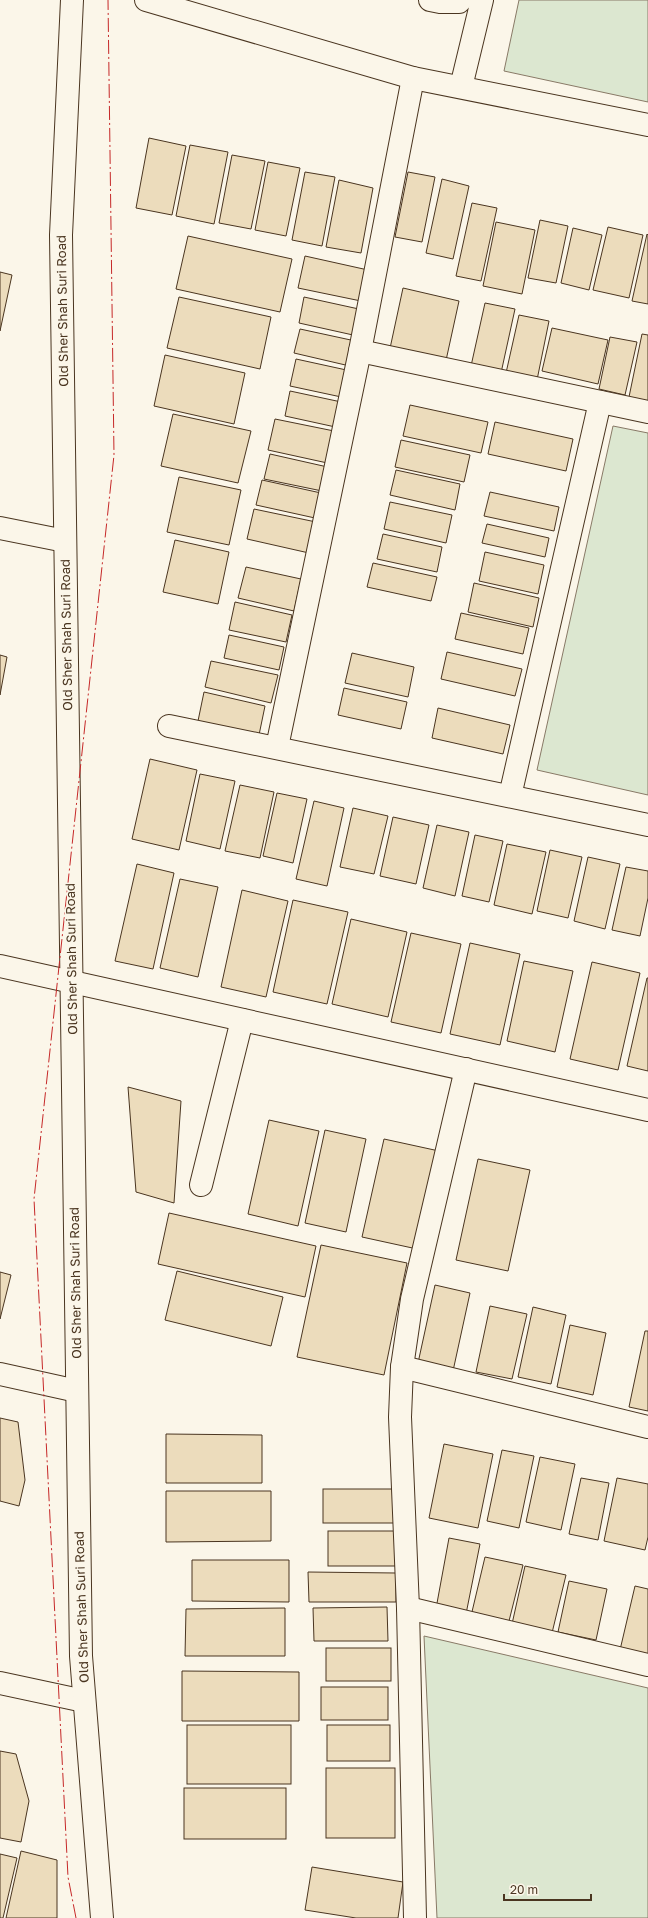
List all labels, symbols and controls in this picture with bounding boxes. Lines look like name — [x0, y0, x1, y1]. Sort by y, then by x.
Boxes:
street label: Old Sher Shah Suri Road — [53, 235, 71, 387]
street label: Old Sher Shah Suri Road — [57, 559, 75, 711]
street label: Old Sher Shah Suri Road — [62, 883, 80, 1035]
street label: Old Sher Shah Suri Road — [66, 1207, 84, 1359]
street label: Old Sher Shah Suri Road — [70, 1531, 92, 1683]
scale bar — [504, 1876, 591, 1902]
text: 20 m — [510, 1882, 538, 1897]

